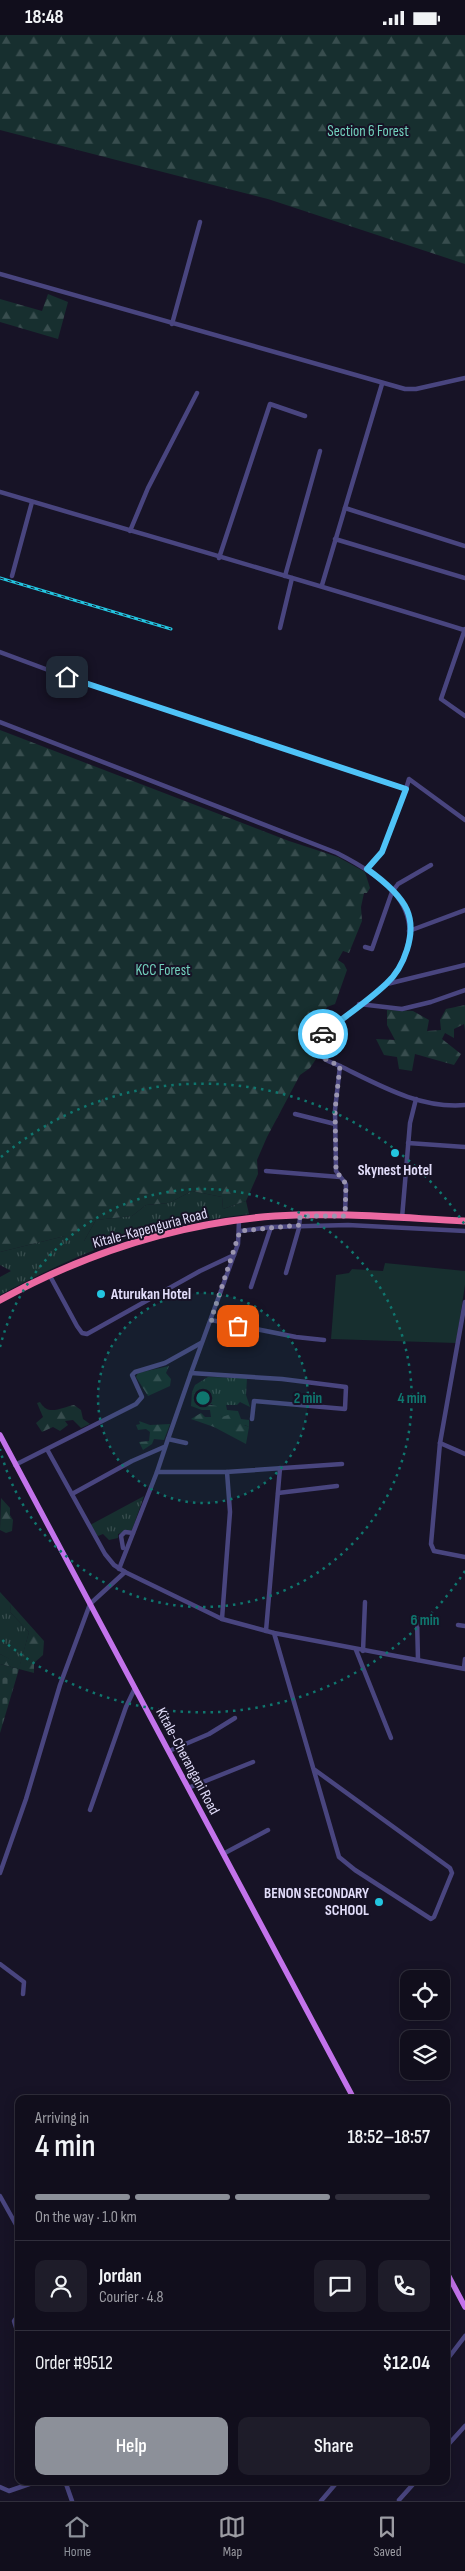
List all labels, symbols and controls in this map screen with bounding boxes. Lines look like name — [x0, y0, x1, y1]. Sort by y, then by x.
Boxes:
text: 18:48 — [25, 6, 63, 29]
park label: Section 6 Forest — [327, 122, 409, 141]
pin — [46, 656, 88, 698]
icon: home — [53, 663, 81, 691]
park label: KCC Forest — [135, 961, 191, 980]
courier — [298, 1009, 348, 1059]
icon: car — [309, 1020, 337, 1048]
marker: Skynest Hotel — [389, 1147, 401, 1159]
place label: Skynest Hotel — [358, 1161, 432, 1180]
street label: Kitale-Kapenguria Road — [91, 1204, 210, 1253]
place label: Aturukan Hotel — [110, 1285, 191, 1304]
marker: Aturukan Hotel — [95, 1288, 107, 1300]
pin — [217, 1305, 259, 1347]
icon: bag — [224, 1312, 252, 1340]
centre of rings — [194, 1389, 212, 1407]
text: 2 min — [294, 1389, 322, 1408]
text: 4 min — [398, 1389, 426, 1408]
text: 6 min — [410, 1611, 440, 1630]
street label: Kitale-Cherangani Road — [151, 1705, 224, 1818]
place label: BENON SECONDARY SCHOOL — [264, 1884, 369, 1920]
marker: BENON SECONDARY SCHOOL — [373, 1896, 385, 1908]
map controls — [400, 1970, 450, 2080]
button: locate — [400, 1970, 450, 2020]
button: layers — [400, 2030, 450, 2080]
text: Arriving in — [35, 2109, 89, 2128]
text: 18:52–18:57 — [347, 2126, 430, 2149]
text: 4 min — [35, 2127, 96, 2166]
text: On the way · 1.0 km — [35, 2208, 137, 2227]
button: person — [35, 2260, 87, 2312]
button: chat — [314, 2260, 366, 2312]
button: phone — [378, 2260, 430, 2312]
text: Jordan — [99, 2265, 142, 2288]
text: Courier · 4.8 — [99, 2288, 163, 2307]
text: Order #9512 — [35, 2352, 113, 2375]
text: $12.04 — [383, 2352, 430, 2375]
button: Help — [35, 2417, 228, 2475]
button: Share — [238, 2417, 430, 2475]
tab: Home — [63, 2513, 91, 2560]
tab: Map — [218, 2513, 246, 2560]
tab: Saved — [373, 2513, 401, 2560]

